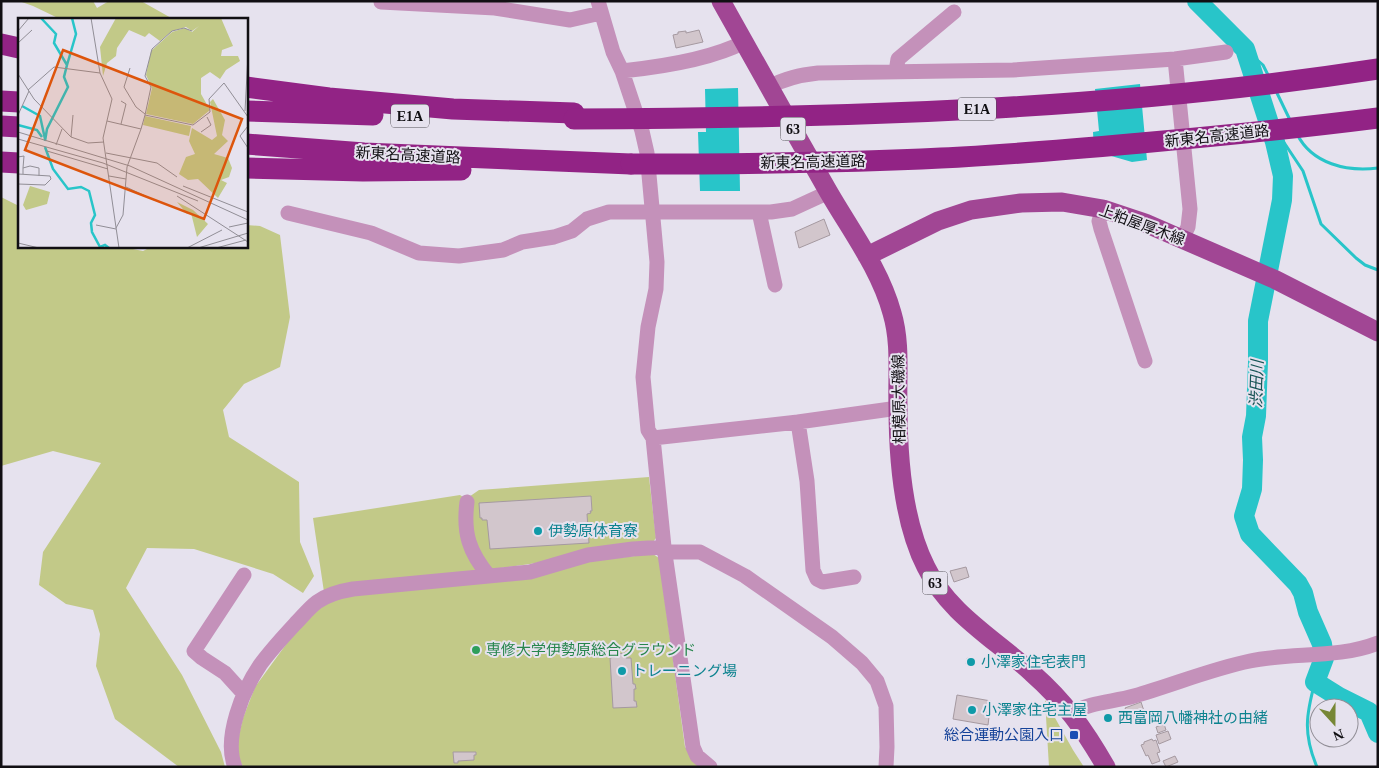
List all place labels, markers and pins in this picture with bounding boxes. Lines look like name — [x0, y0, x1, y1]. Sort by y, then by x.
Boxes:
place label: 伊勢原体育寮 — [548, 523, 638, 539]
marker: 伊勢原体育寮 — [532, 525, 544, 537]
place label: 専修大学伊勢原総合グラウンド — [486, 642, 696, 658]
marker: 専修大学伊勢原総合グラウンド — [470, 644, 482, 656]
place label: 小澤家住宅表門 — [981, 654, 1086, 670]
marker: 小澤家住宅表門 — [965, 656, 977, 668]
place label: トレーニング場 — [632, 663, 737, 679]
marker: トレーニング場 — [616, 665, 628, 677]
place label: 小澤家住宅主屋 — [982, 702, 1087, 718]
marker: 小澤家住宅主屋 — [966, 704, 978, 716]
place label: 西富岡八幡神社の由緒 — [1118, 710, 1268, 726]
marker: 西富岡八幡神社の由緒 — [1102, 712, 1114, 724]
place label: 総合運動公園入口 — [944, 727, 1064, 743]
marker: 総合運動公園入口 — [1068, 729, 1080, 741]

